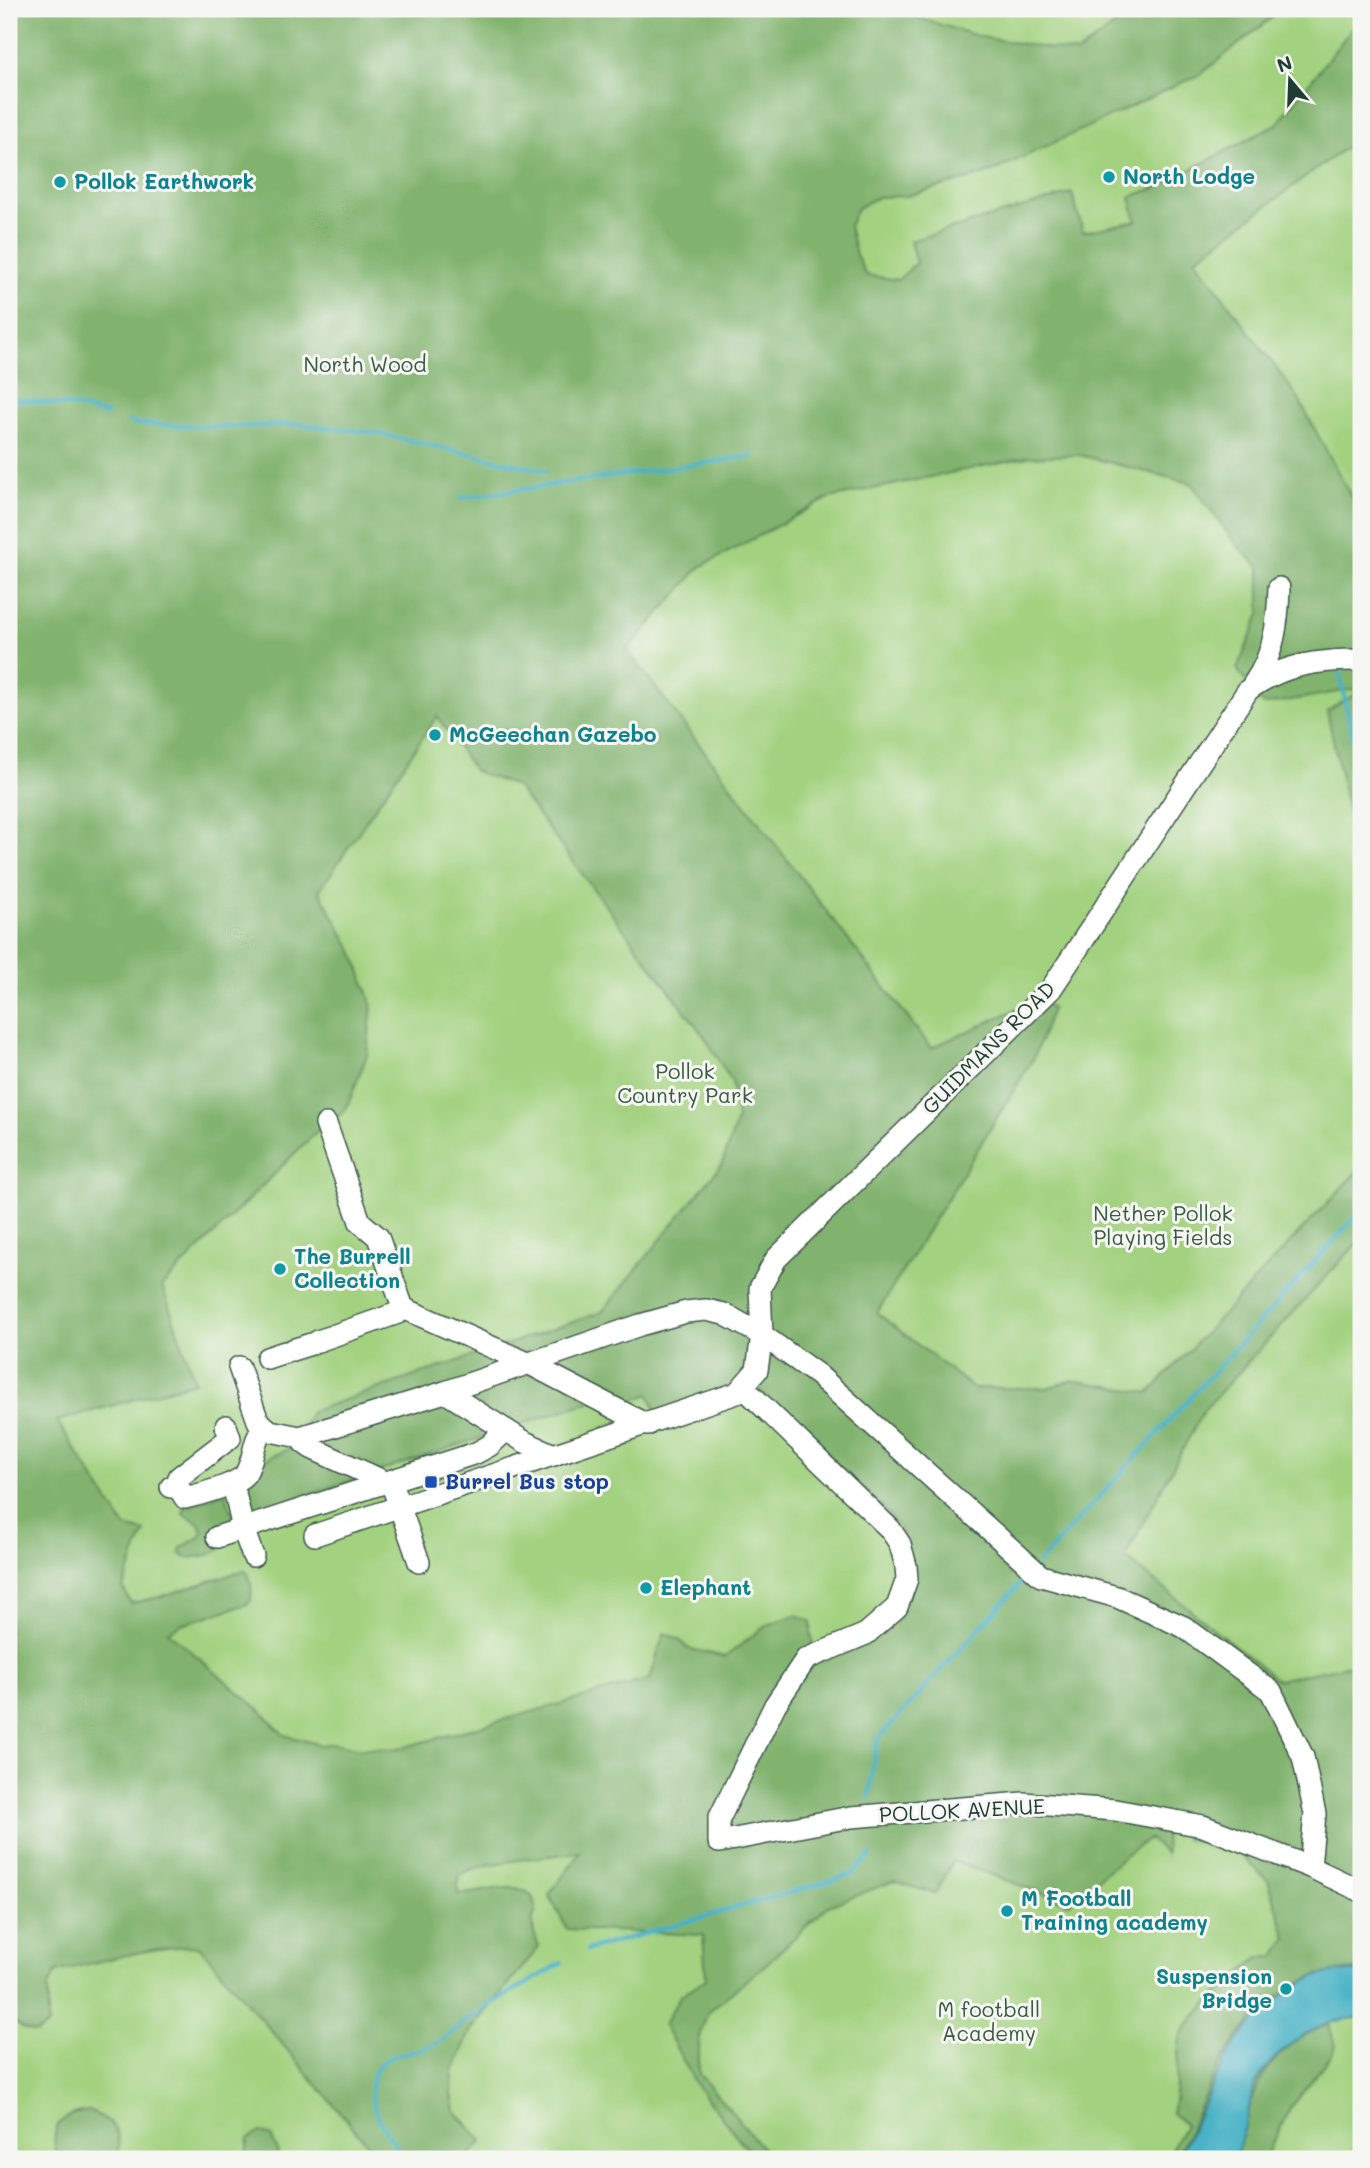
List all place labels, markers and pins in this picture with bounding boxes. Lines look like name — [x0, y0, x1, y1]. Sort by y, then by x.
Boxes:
place label: North Lodge — [1123, 162, 1255, 189]
place label: Pollok Earthwork — [74, 167, 254, 194]
marker: North Lodge — [1101, 169, 1117, 185]
marker: Pollok Earthwork — [52, 174, 68, 190]
place label: McGeechan Gazebo — [449, 720, 657, 747]
marker: McGeechan Gazebo — [427, 727, 443, 743]
place label: The Burrell Collection — [294, 1242, 411, 1293]
marker: The Burrell Collection — [272, 1261, 288, 1277]
place label: Burrel Bus stop — [445, 1467, 609, 1494]
marker: Burrel Bus stop — [423, 1474, 439, 1490]
place label: Elephant — [660, 1573, 751, 1600]
marker: Elephant — [638, 1580, 654, 1596]
place label: M Football Training academy — [1021, 1884, 1208, 1936]
marker: M Football Training academy — [999, 1903, 1015, 1919]
place label: Suspension Bridge — [1156, 1962, 1272, 2013]
marker: Suspension Bridge — [1278, 1981, 1294, 1997]

